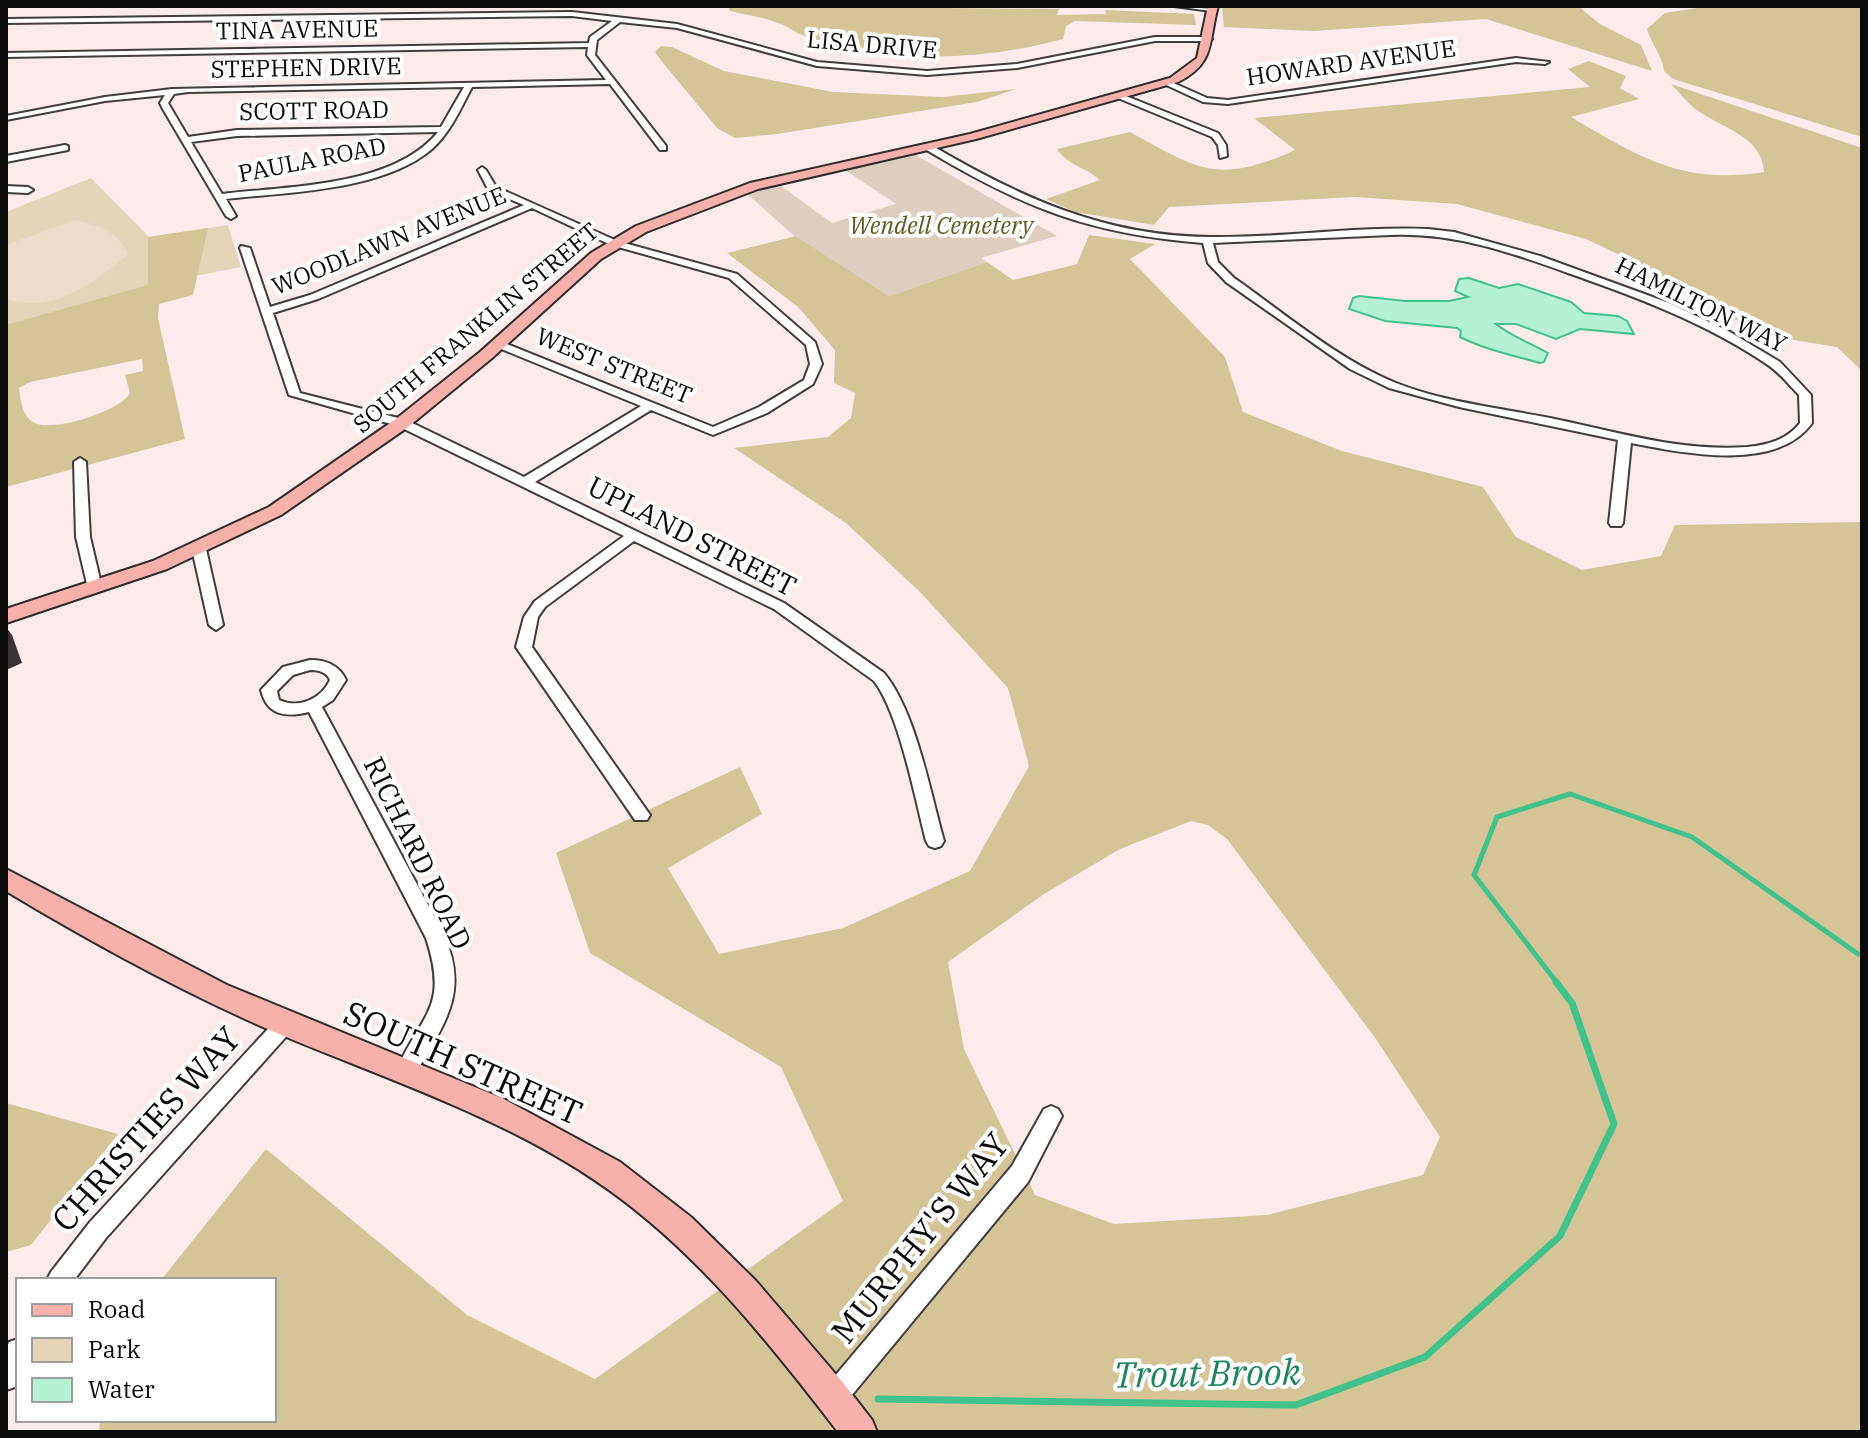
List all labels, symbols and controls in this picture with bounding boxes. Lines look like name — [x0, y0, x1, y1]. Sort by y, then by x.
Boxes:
street label: TINA AVENUE — [215, 12, 379, 46]
street label: LISA DRIVE — [805, 22, 939, 66]
street label: HOWARD AVENUE — [1244, 31, 1458, 93]
street label: STEPHEN DRIVE — [210, 49, 402, 85]
street label: SCOTT ROAD — [239, 93, 389, 127]
street label: PAULA ROAD — [235, 129, 388, 189]
street label: WOODLAWN AVENUE — [267, 178, 511, 302]
park label: Wendell Cemetery — [849, 209, 1035, 241]
street label: SOUTH FRANKLIN STREET — [346, 215, 605, 440]
street label: HAMILTON WAY — [1610, 249, 1792, 359]
street label: WEST STREET — [532, 319, 697, 411]
street label: UPLAND STREET — [582, 467, 803, 604]
street label: RICHARD ROAD — [356, 750, 481, 955]
street label: SOUTH STREET — [337, 990, 590, 1134]
street label: CHRISTIES WAY — [41, 1017, 249, 1240]
street label: MURPHY'S WAY — [821, 1123, 1018, 1352]
legend — [16, 1278, 276, 1422]
text: Road — [88, 1293, 145, 1325]
text: Park — [88, 1333, 140, 1365]
water label: Trout Brook — [1113, 1347, 1302, 1398]
text: Water — [88, 1373, 155, 1405]

